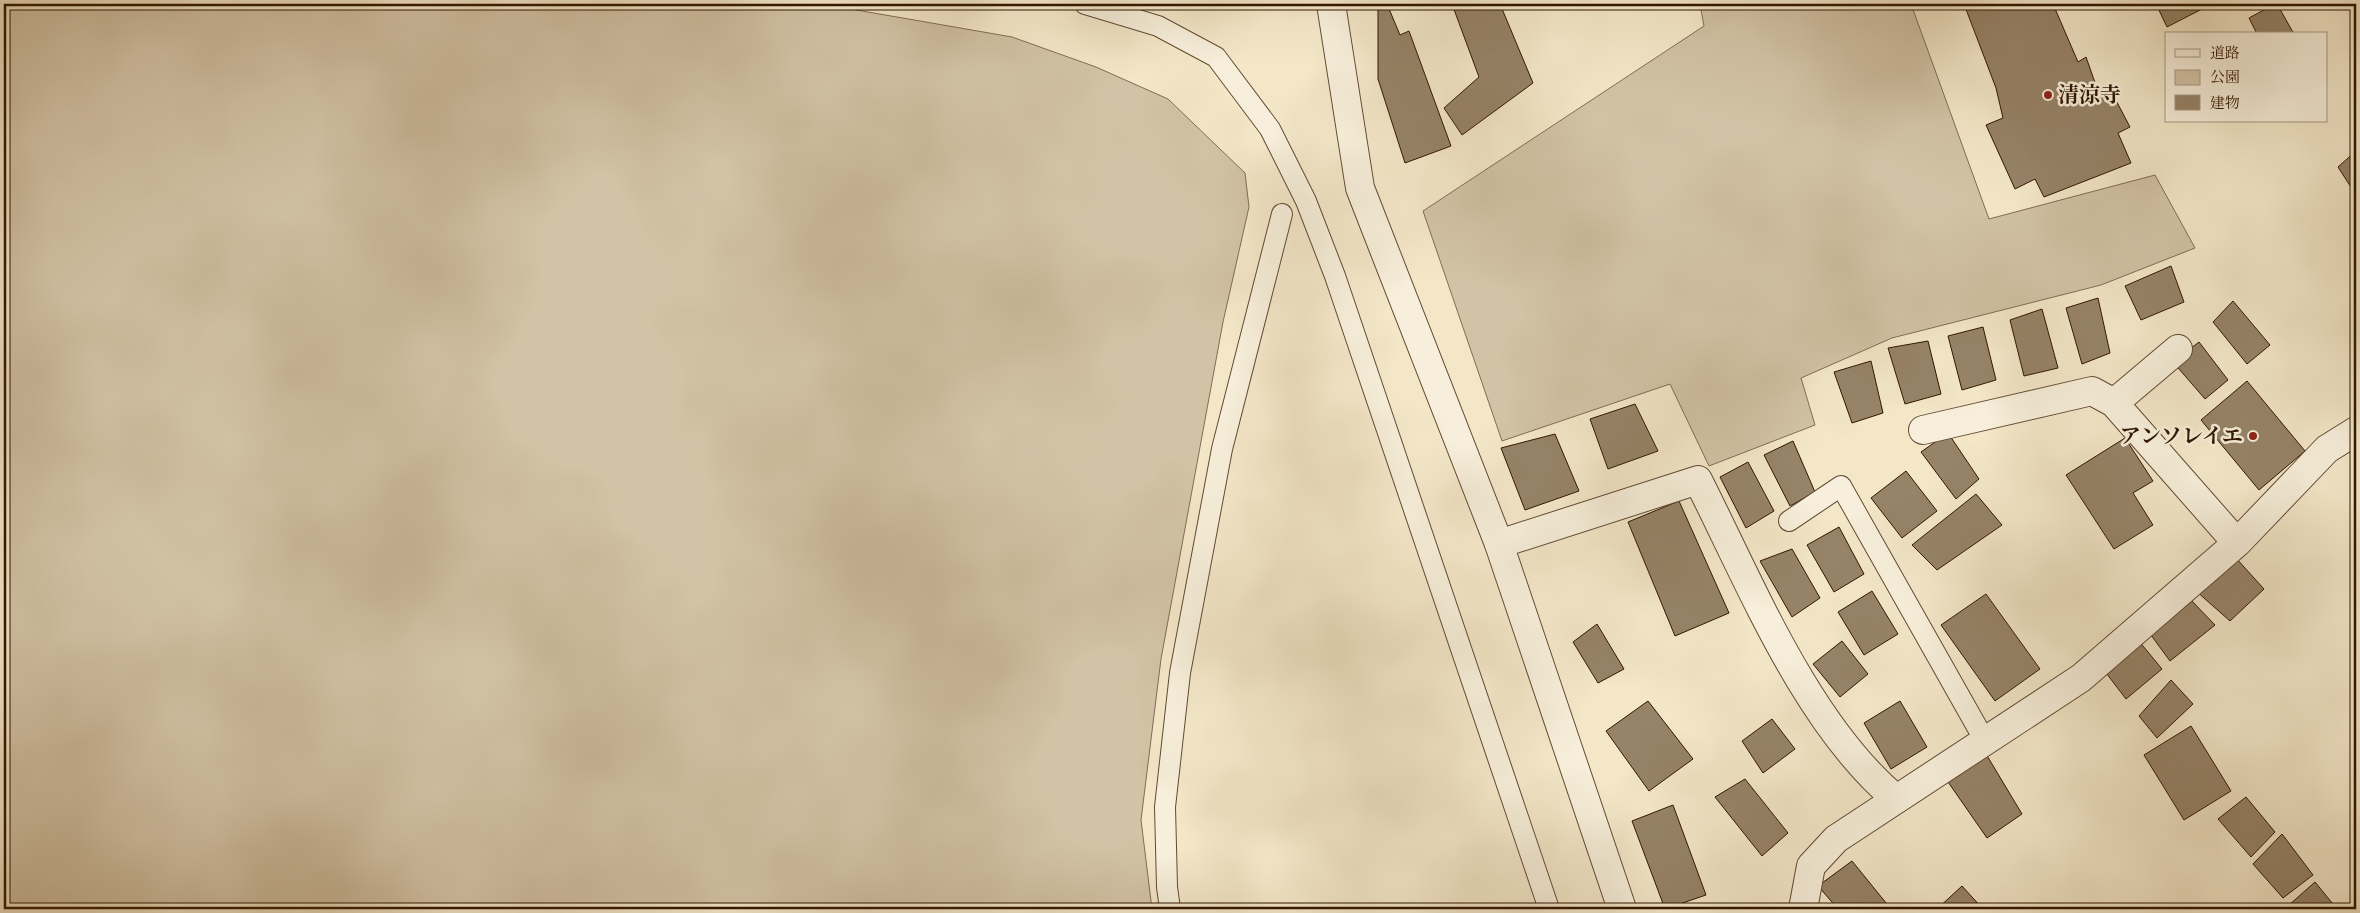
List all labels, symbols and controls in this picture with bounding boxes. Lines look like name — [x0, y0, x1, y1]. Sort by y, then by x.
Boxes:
legend — [2165, 32, 2328, 122]
text: 道路 — [2210, 43, 2240, 63]
text: 公園 — [2210, 67, 2240, 87]
place label: 清涼寺 — [2058, 81, 2121, 110]
marker: 清涼寺 — [2042, 89, 2054, 101]
text: 建物 — [2210, 93, 2240, 113]
place label: アンソレイエ — [2120, 422, 2243, 451]
marker: アンソレイエ — [2247, 430, 2259, 442]

